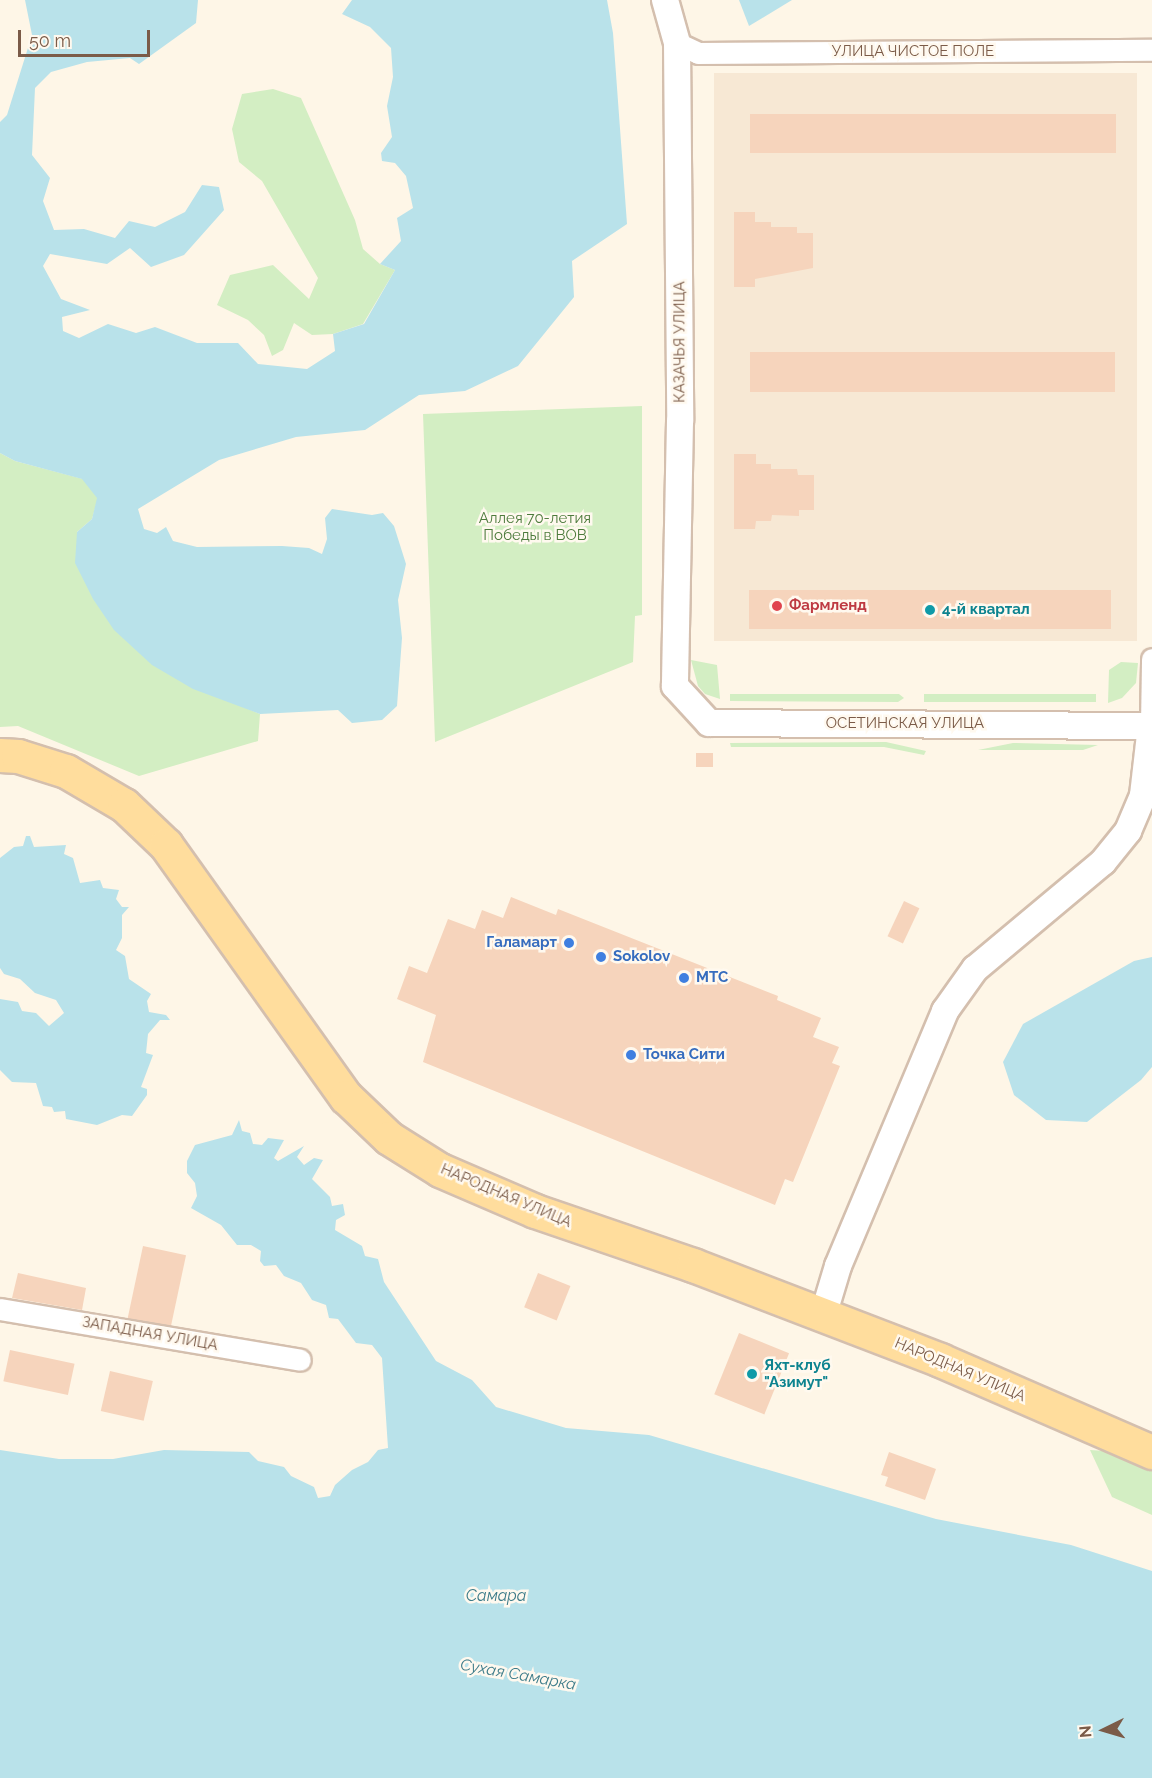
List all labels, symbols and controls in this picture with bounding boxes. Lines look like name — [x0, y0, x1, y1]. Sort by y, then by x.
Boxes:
scale bar — [21, 18, 153, 56]
text: 50 m — [29, 30, 71, 51]
street label: УЛИЦА ЧИСТОЕ ПОЛЕ — [832, 43, 994, 61]
street label: КАЗАЧЬЯ УЛИЦА — [671, 281, 689, 403]
park label: Аллея 70-летия Победы в ВОВ — [479, 509, 591, 544]
place label: Фармленд — [789, 597, 867, 615]
marker: Фармленд — [770, 599, 784, 613]
place label: 4-й квартал — [942, 601, 1030, 619]
marker: 4-й квартал — [923, 603, 937, 617]
street label: ОСЕТИНСКАЯ УЛИЦА — [826, 715, 984, 733]
place label: Галамарт — [486, 934, 557, 952]
marker: Галамарт — [562, 936, 576, 950]
place label: Sokolov — [613, 948, 670, 966]
marker: Sokolov — [594, 950, 608, 964]
place label: МТС — [696, 969, 728, 987]
marker: МТС — [677, 971, 691, 985]
place label: Точка Сити — [643, 1046, 725, 1064]
marker: Точка Сити — [624, 1048, 638, 1062]
street label: НАРОДНАЯ УЛИЦА — [438, 1160, 574, 1232]
street label: ЗАПАДНАЯ УЛИЦА — [81, 1313, 219, 1355]
street label: НАРОДНАЯ УЛИЦА — [892, 1334, 1028, 1406]
place label: Яхт-клуб "Азимут" — [764, 1356, 831, 1391]
marker: Яхт-клуб "Азимут" — [745, 1367, 759, 1381]
water label: Самара — [466, 1586, 526, 1606]
water label: Сухая Самарка — [459, 1655, 577, 1695]
north arrow — [1074, 1700, 1134, 1760]
text: N — [1076, 1725, 1096, 1739]

